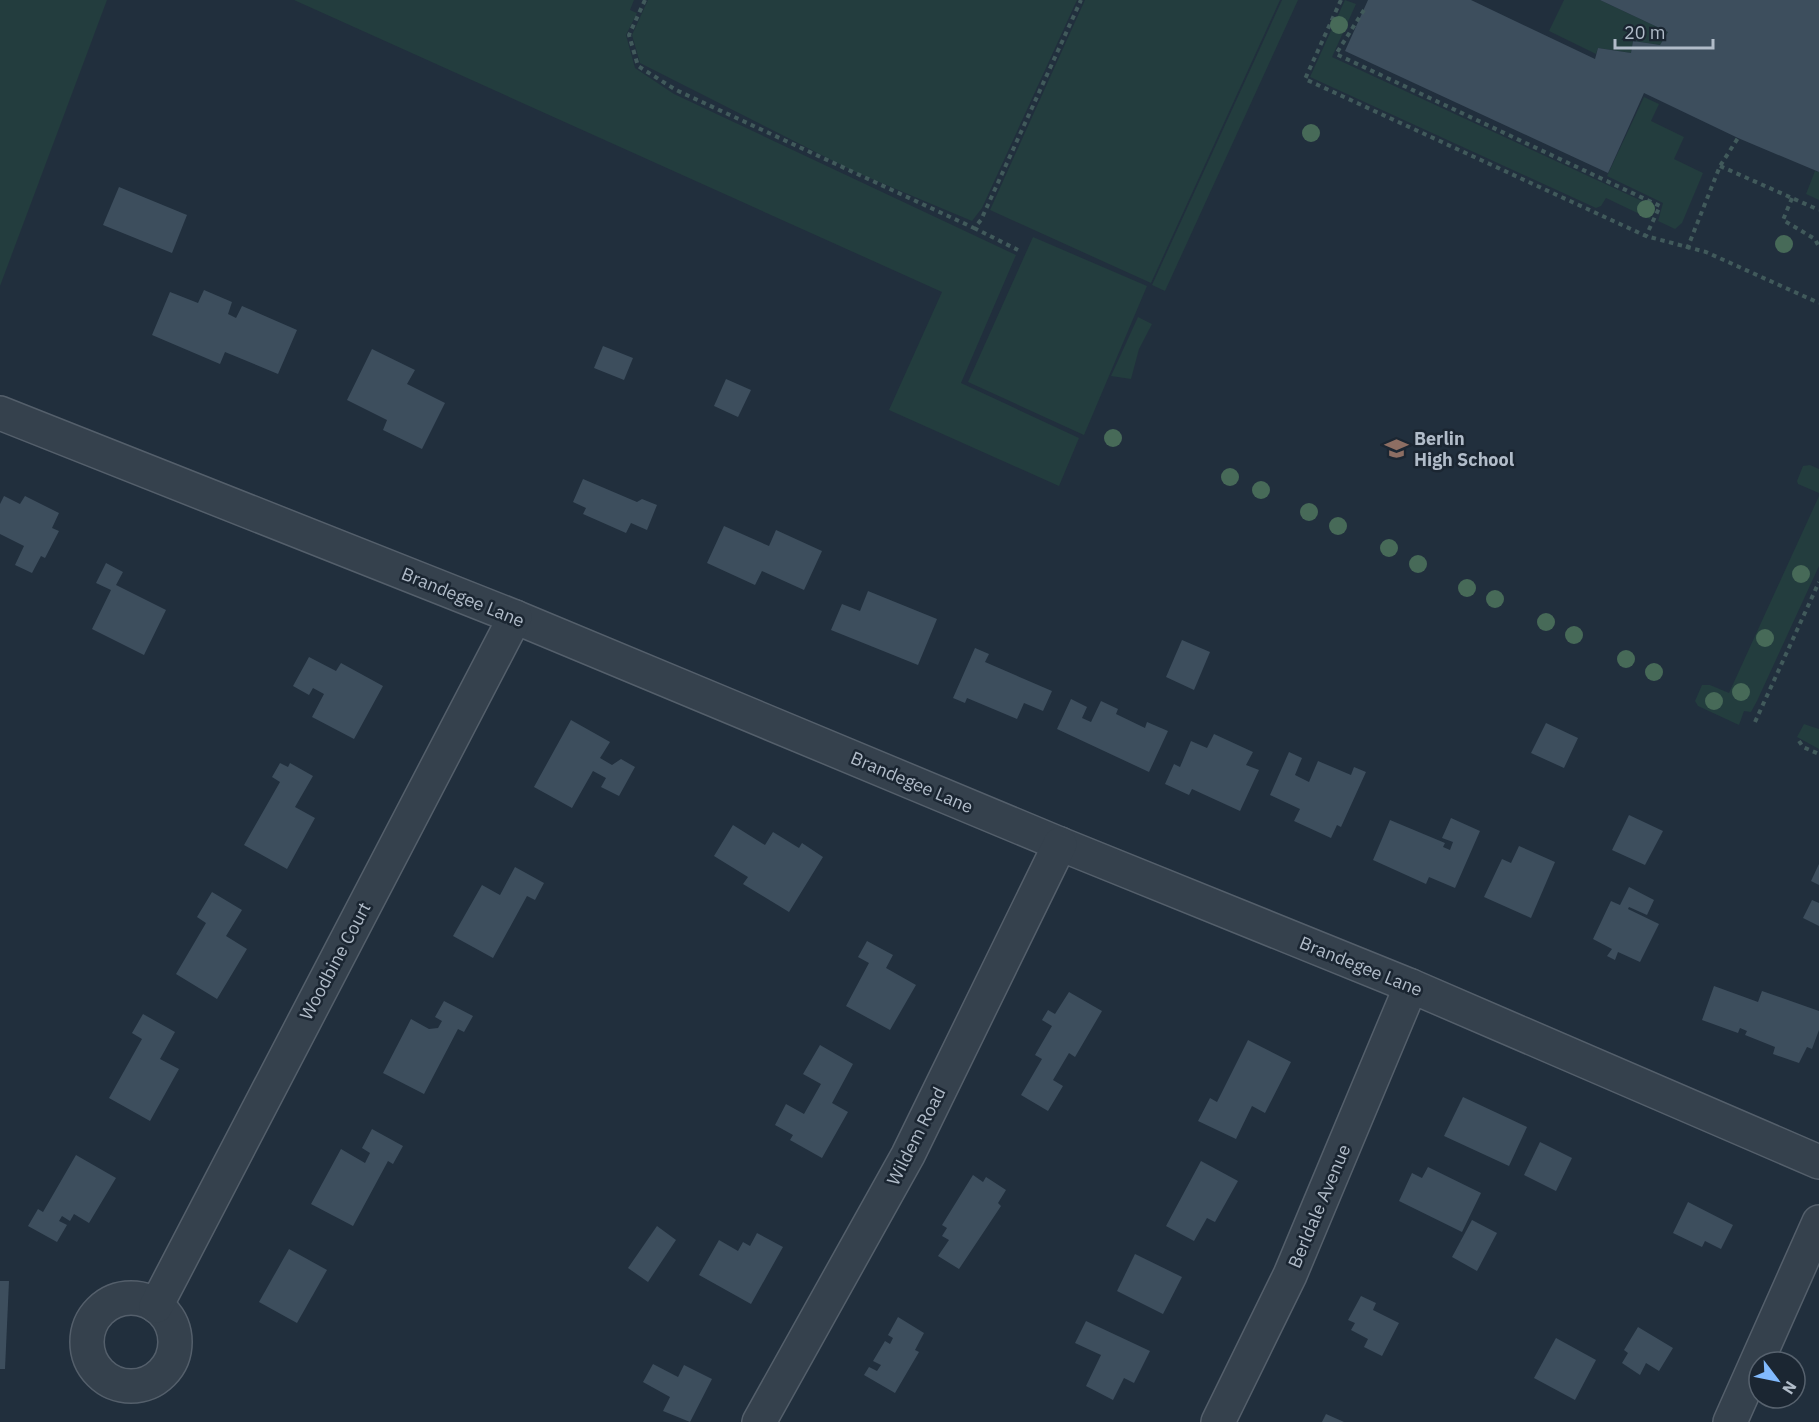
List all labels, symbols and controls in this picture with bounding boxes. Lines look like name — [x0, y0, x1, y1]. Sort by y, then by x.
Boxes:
scale bar — [1615, 12, 1712, 50]
text: 20 m — [1624, 21, 1666, 44]
place label: Berlin High School — [1414, 427, 1515, 471]
school or university icon: Berlin High School — [1383, 435, 1409, 461]
street label: Brandegee Lane — [398, 562, 528, 632]
street label: Brandegee Lane — [847, 746, 977, 818]
street label: Woodbine Court — [294, 898, 376, 1024]
street label: Brandegee Lane — [1296, 931, 1426, 1001]
street label: Wildem Road — [881, 1083, 951, 1189]
street label: Berldale Avenue — [1283, 1141, 1355, 1271]
north arrow — [1747, 1350, 1807, 1410]
text: N — [1778, 1378, 1801, 1398]

